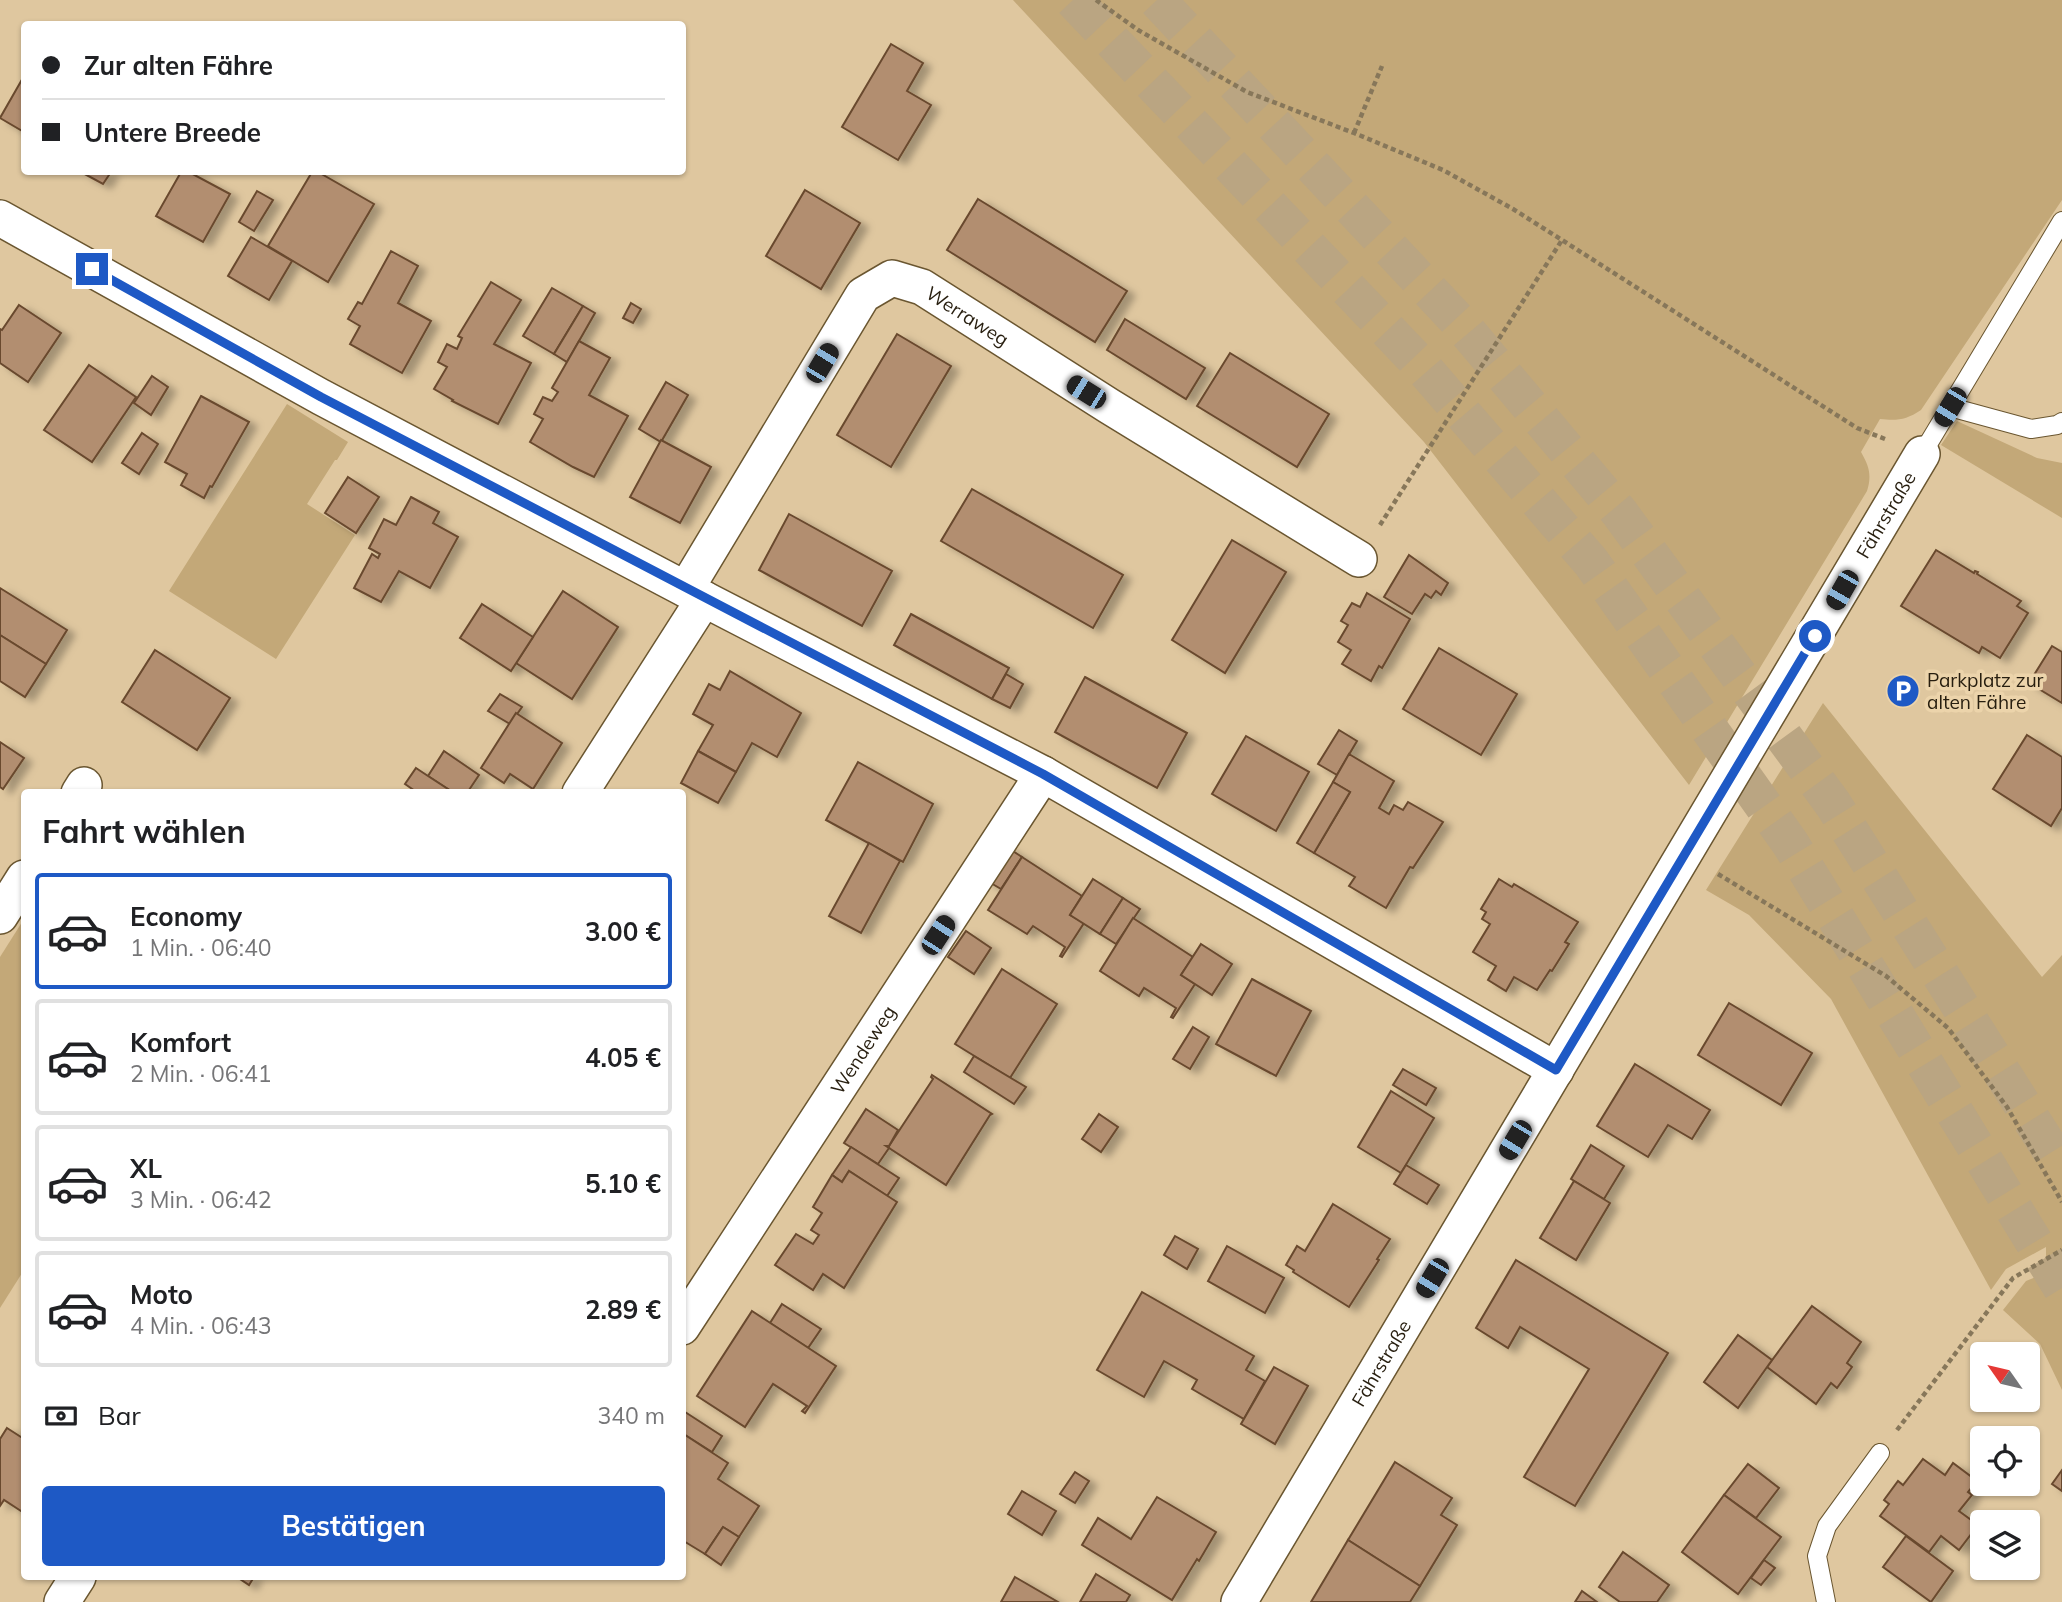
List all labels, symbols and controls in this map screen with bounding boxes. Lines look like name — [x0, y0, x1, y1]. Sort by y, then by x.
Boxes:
text: Zur alten Fähre — [84, 49, 273, 82]
text: Untere Breede — [84, 116, 261, 149]
route end — [76, 253, 108, 285]
street label: Werraweg — [922, 281, 1013, 351]
car — [803, 340, 842, 386]
car — [1063, 372, 1110, 412]
car — [1931, 384, 1970, 430]
street label: Fährstraße — [1851, 467, 1921, 563]
car — [1823, 567, 1862, 613]
route start — [1799, 620, 1831, 652]
place label: Parkplatz zur alten Fähre — [1927, 668, 2044, 714]
parking icon: Parkplatz zur alten Fähre — [1884, 672, 1922, 710]
text: Fahrt wählen — [42, 811, 246, 851]
icon: car — [46, 900, 109, 963]
text: Economy — [130, 900, 242, 933]
car — [918, 912, 959, 958]
text: 3.00 € — [585, 915, 661, 948]
text: 1 Min. · 06:40 — [130, 933, 272, 962]
street label: Wendeweg — [825, 1001, 901, 1099]
icon: car — [46, 1026, 109, 1089]
text: Komfort — [130, 1026, 231, 1059]
text: 4.05 € — [585, 1041, 661, 1074]
text: 2 Min. · 06:41 — [130, 1059, 272, 1088]
car — [1496, 1117, 1535, 1163]
icon: car — [46, 1152, 109, 1215]
text: XL — [130, 1152, 162, 1185]
text: 5.10 € — [585, 1167, 661, 1200]
text: 3 Min. · 06:42 — [130, 1185, 272, 1214]
car — [1413, 1255, 1452, 1301]
icon: car — [46, 1278, 109, 1341]
text: Moto — [130, 1278, 193, 1311]
text: 2.89 € — [585, 1293, 661, 1326]
text: 4 Min. · 06:43 — [130, 1311, 272, 1340]
street label: Fährstraße — [1346, 1315, 1416, 1411]
north arrow — [1970, 1342, 2040, 1412]
map controls — [1970, 1342, 2040, 1580]
icon: cash — [42, 1397, 80, 1435]
text: Bar — [98, 1399, 141, 1432]
text: 340 m — [597, 1401, 665, 1430]
button: locate — [1970, 1426, 2040, 1496]
button: Bestätigen — [42, 1486, 665, 1566]
button: layers — [1970, 1510, 2040, 1580]

